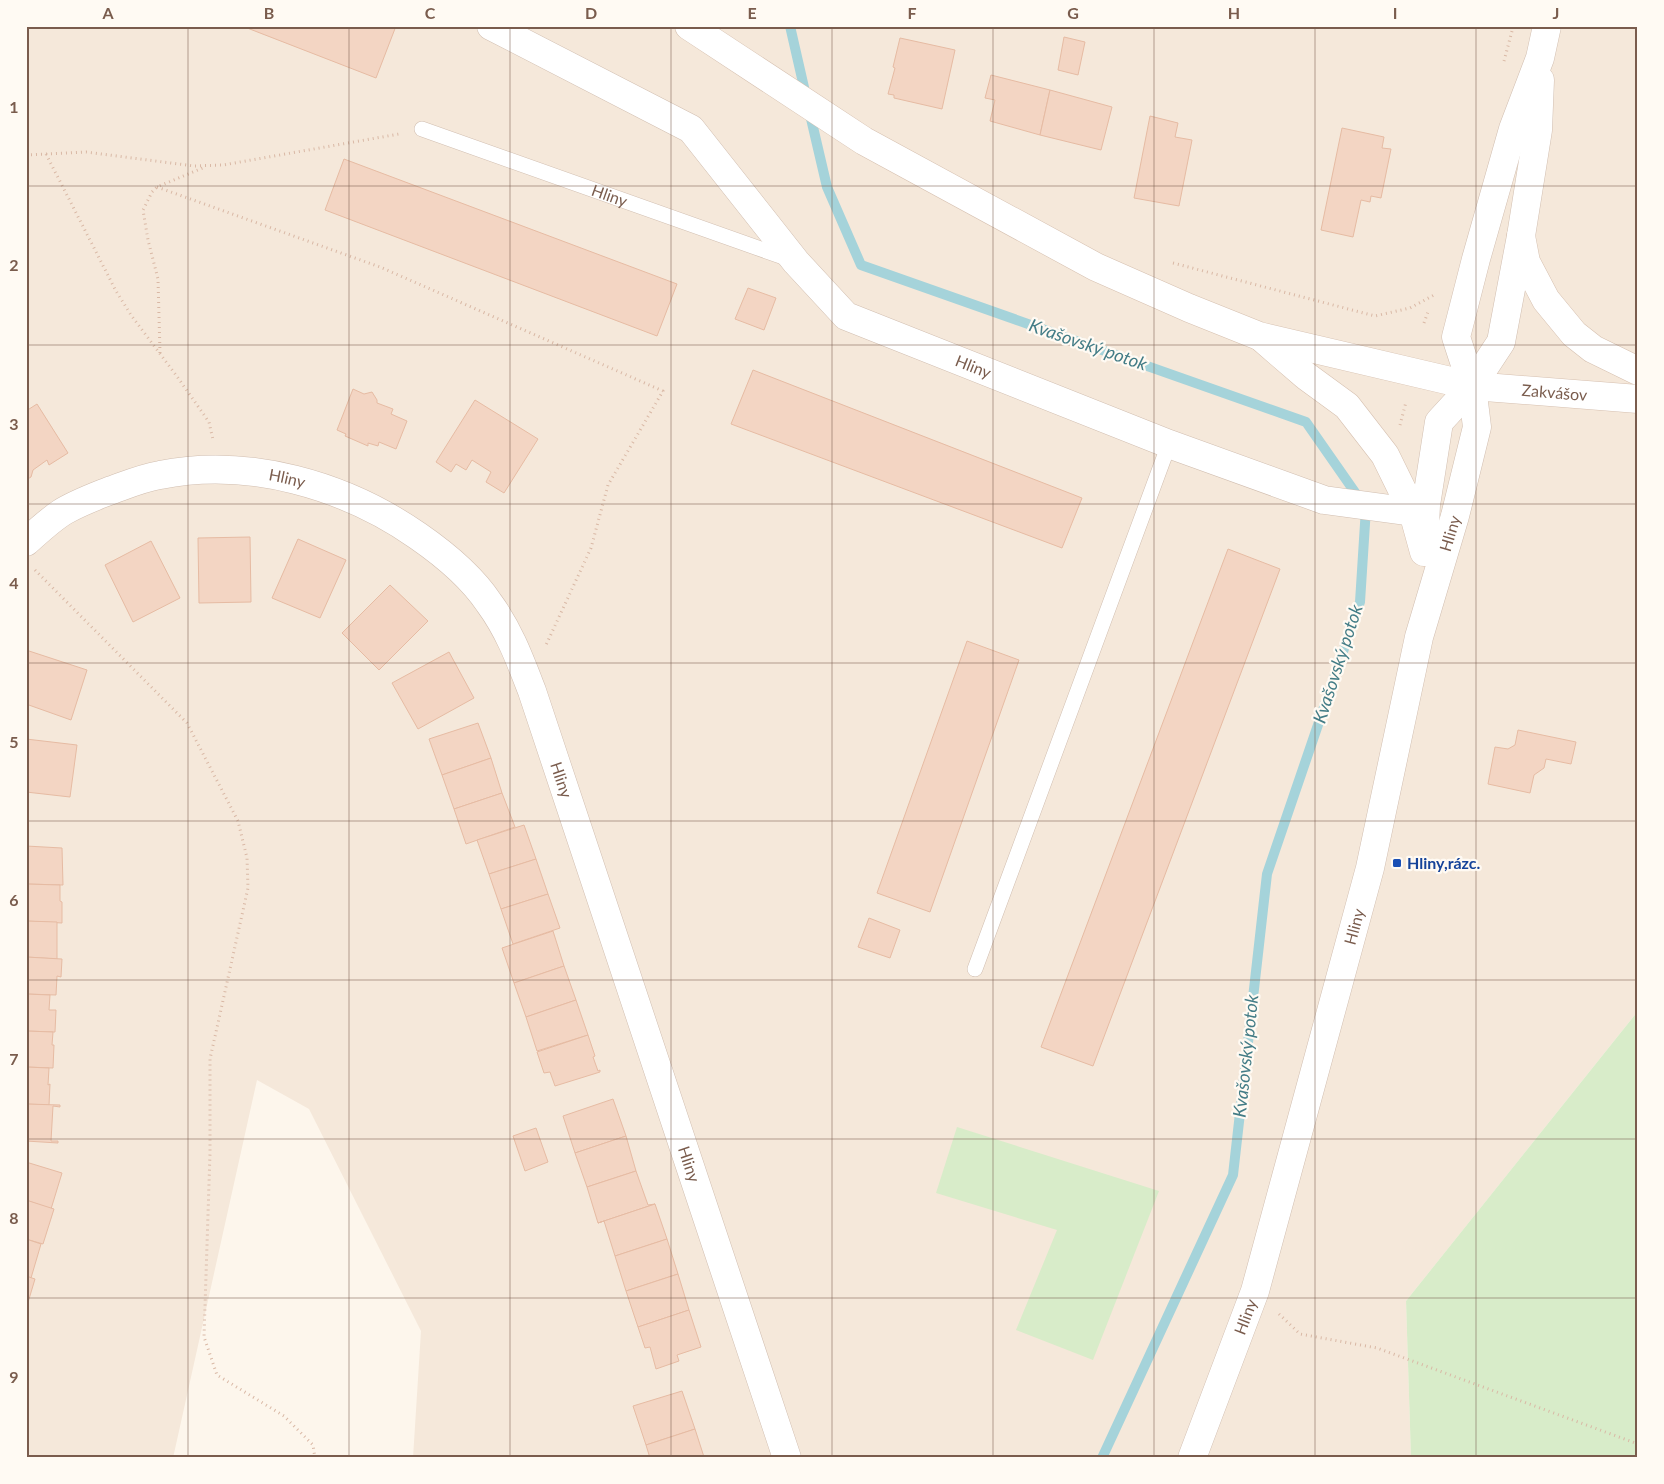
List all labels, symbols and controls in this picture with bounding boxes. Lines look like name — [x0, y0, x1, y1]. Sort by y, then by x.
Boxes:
text: A — [101, 3, 114, 22]
text: B — [264, 3, 274, 22]
text: C — [425, 3, 436, 22]
text: D — [585, 3, 597, 22]
text: E — [747, 3, 757, 22]
text: F — [907, 3, 917, 22]
text: G — [1067, 3, 1079, 22]
text: H — [1228, 3, 1240, 22]
text: I — [1393, 3, 1397, 22]
text: J — [1553, 3, 1559, 22]
text: 1 — [9, 97, 19, 116]
street label: Hliny — [589, 180, 631, 210]
text: 2 — [9, 255, 19, 274]
water label: Kvašovský potok — [1026, 314, 1151, 375]
street label: Hliny — [953, 350, 995, 382]
street label: Zakvášov — [1521, 380, 1589, 404]
text: 3 — [9, 414, 19, 433]
street label: Hliny — [267, 464, 308, 491]
street label: Hliny — [1435, 512, 1464, 554]
text: 4 — [9, 573, 19, 592]
water label: Kvašovský potok — [1308, 601, 1367, 726]
text: 5 — [9, 732, 19, 751]
street label: Hliny — [547, 759, 577, 801]
place label: Hliny,rázc. — [1407, 853, 1481, 872]
marker: Hliny,rázc. — [1391, 857, 1403, 869]
text: 6 — [9, 890, 19, 909]
street label: Hliny — [1340, 906, 1368, 947]
water label: Kvašovský potok — [1228, 993, 1262, 1118]
text: 7 — [9, 1049, 19, 1068]
street label: Hliny — [675, 1143, 705, 1185]
text: 8 — [9, 1208, 19, 1227]
street label: Hliny — [1229, 1295, 1260, 1337]
text: 9 — [9, 1367, 19, 1386]

